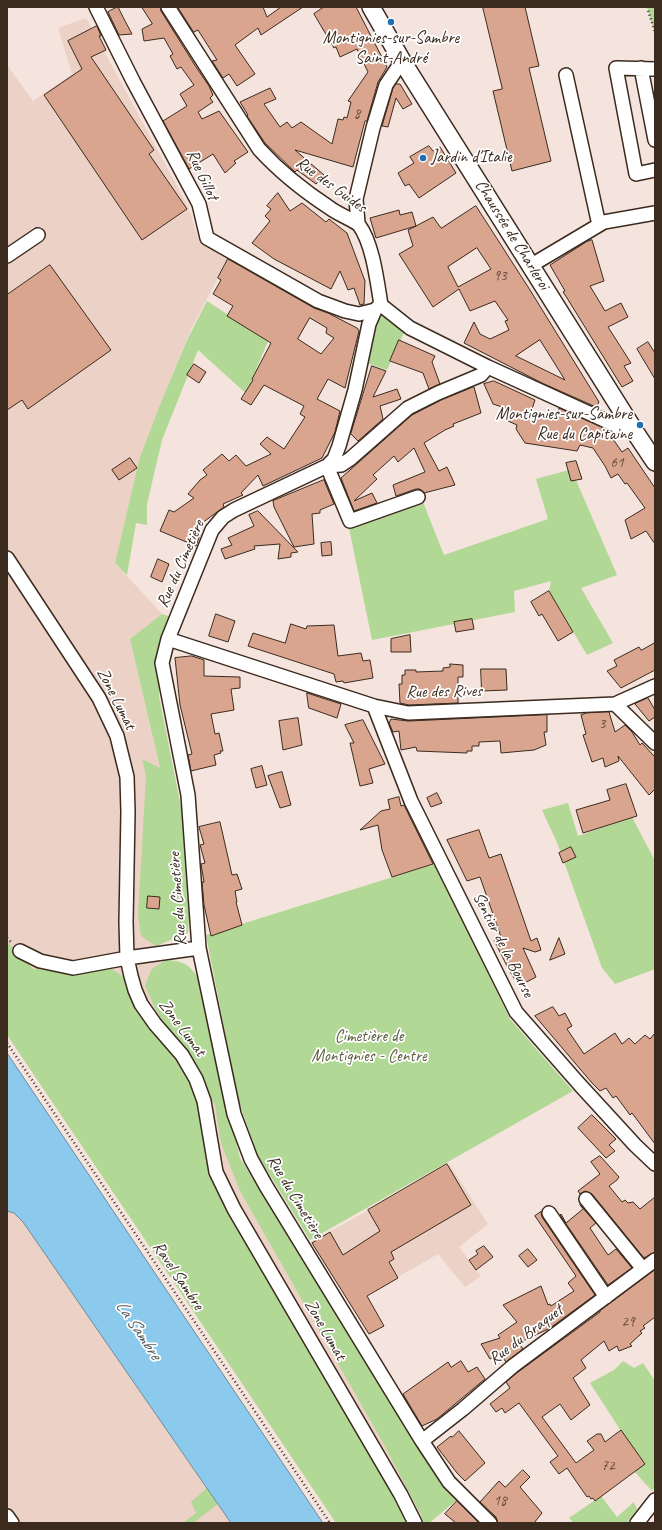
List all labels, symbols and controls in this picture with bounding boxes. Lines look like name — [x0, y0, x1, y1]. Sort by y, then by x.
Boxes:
marker: Montignies-sur-Sambre Saint-André — [386, 17, 396, 27]
place label: Montignies-sur-Sambre Saint-André — [323, 29, 459, 69]
house number: 8 — [354, 105, 360, 123]
street label: Rue Gillot — [181, 146, 223, 204]
place label: Jardin d'Italie — [431, 148, 511, 168]
street label: Rue des Guides — [292, 153, 370, 217]
marker: Jardin d'Italie — [418, 153, 428, 163]
street label: Chaussée de Charleroi — [470, 176, 554, 294]
house number: 93 — [493, 267, 507, 285]
place label: Montignies-sur-Sambre Rue du Capitaine — [496, 405, 632, 445]
marker: Montignies-sur-Sambre Rue du Capitaine — [635, 420, 645, 430]
house number: 61 — [610, 454, 624, 472]
street label: Rue du Cimetière — [153, 517, 209, 611]
street label: Zone Lumat — [92, 665, 140, 733]
street label: Rue des Rives — [406, 681, 482, 703]
house number: 3 — [599, 715, 605, 733]
street label: Rue du Cimetière — [165, 852, 191, 946]
street label: Sentier de la Bourse — [468, 889, 538, 1001]
street label: Zone Lumat — [154, 995, 210, 1061]
park label: Cimetière de Montignies - Centre — [311, 1027, 427, 1067]
street label: Rue du Cimetière — [262, 1152, 328, 1242]
street label: Ravel Sambre — [148, 1238, 208, 1314]
water label: La Sambre — [110, 1296, 166, 1364]
street label: Zone Lumat — [300, 1296, 350, 1364]
street label: Rue du Braquet — [485, 1300, 567, 1370]
house number: 29 — [621, 1313, 635, 1331]
house number: 72 — [601, 1457, 615, 1475]
house number: 18 — [493, 1492, 507, 1510]

